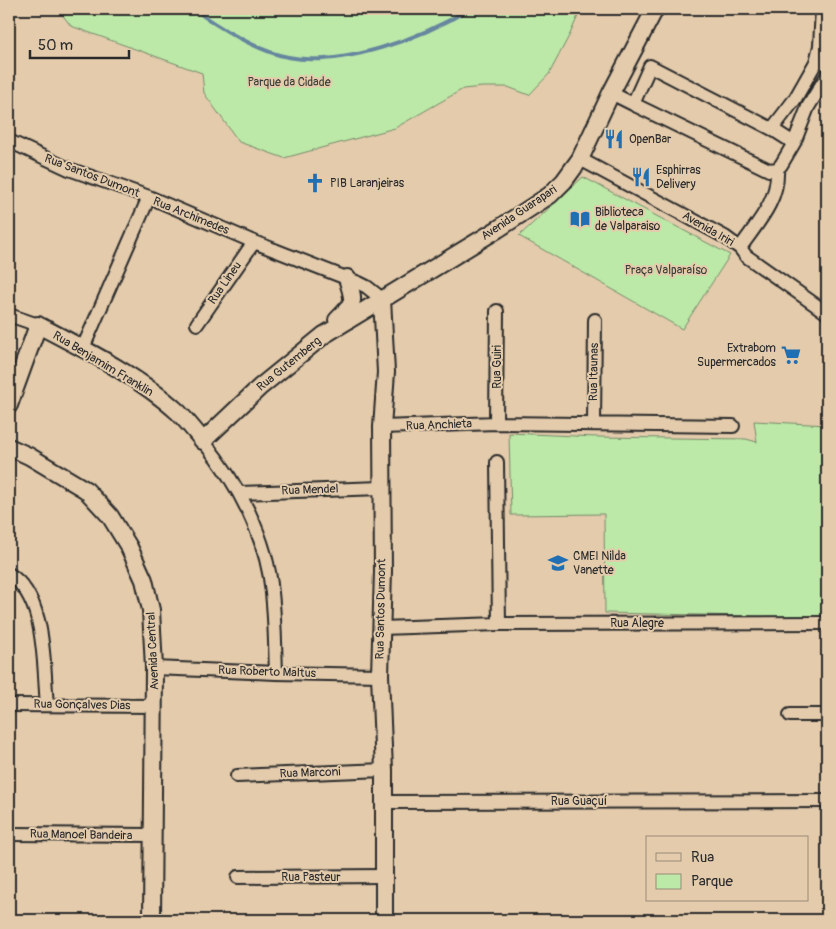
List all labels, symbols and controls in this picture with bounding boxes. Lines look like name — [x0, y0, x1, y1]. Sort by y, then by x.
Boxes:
scale bar — [30, 28, 129, 60]
text: 50 m — [38, 36, 73, 55]
park label: Parque da Cidade — [247, 75, 331, 90]
restaurant icon: OpenBar — [603, 128, 625, 150]
place label: OpenBar — [629, 132, 672, 147]
street label: Rua Santos Dumont — [42, 151, 142, 201]
place label: Esphirras Delivery — [656, 163, 701, 192]
restaurant icon: Esphirras Delivery — [630, 166, 652, 188]
church icon: PIB Laranjeiras — [304, 172, 326, 194]
place label: PIB Laranjeiras — [330, 176, 405, 191]
street label: Avenida Guarapari — [478, 182, 560, 244]
street label: Rua Archimedes — [151, 194, 232, 238]
place label: Biblioteca de Valparaiso — [595, 205, 661, 234]
library icon: Biblioteca de Valparaiso — [569, 208, 591, 230]
street label: Avenida Iriri — [679, 208, 737, 250]
street label: Rua Lineu — [205, 259, 245, 307]
park label: Praça Valparaíso — [625, 263, 708, 278]
street label: Rua Benjamim Franklin — [50, 328, 156, 400]
street label: Rua Gutemberg — [254, 333, 324, 395]
place label: Extrabom Supermercados — [697, 341, 777, 370]
street label: Rua Itaunas — [586, 342, 602, 401]
supermarket icon: Extrabom Supermercados — [780, 344, 802, 366]
street label: Rua Guiri — [490, 345, 505, 389]
street label: Rua Anchieta — [406, 416, 473, 434]
street label: Rua Mendel — [281, 482, 339, 498]
place label: CMEI Nilda Vanette — [573, 549, 626, 578]
school or university icon: CMEI Nilda Vanette — [547, 552, 569, 574]
street label: Rua Santos Dumont — [373, 558, 389, 660]
street label: Avenida Central — [143, 611, 163, 691]
street label: Rua Alegre — [610, 616, 664, 631]
street label: Rua Roberto Maltus — [218, 663, 317, 681]
street label: Rua Gonçalves Dias — [33, 697, 131, 713]
street label: Rua Marconi — [279, 764, 341, 782]
street label: Rua Guaçuí — [551, 794, 607, 809]
street label: Rua Manoel Bandeira — [30, 827, 133, 843]
legend — [646, 836, 808, 902]
text: Rua — [691, 848, 714, 867]
street label: Rua Pasteur — [281, 870, 341, 885]
text: Parque — [691, 872, 734, 891]

